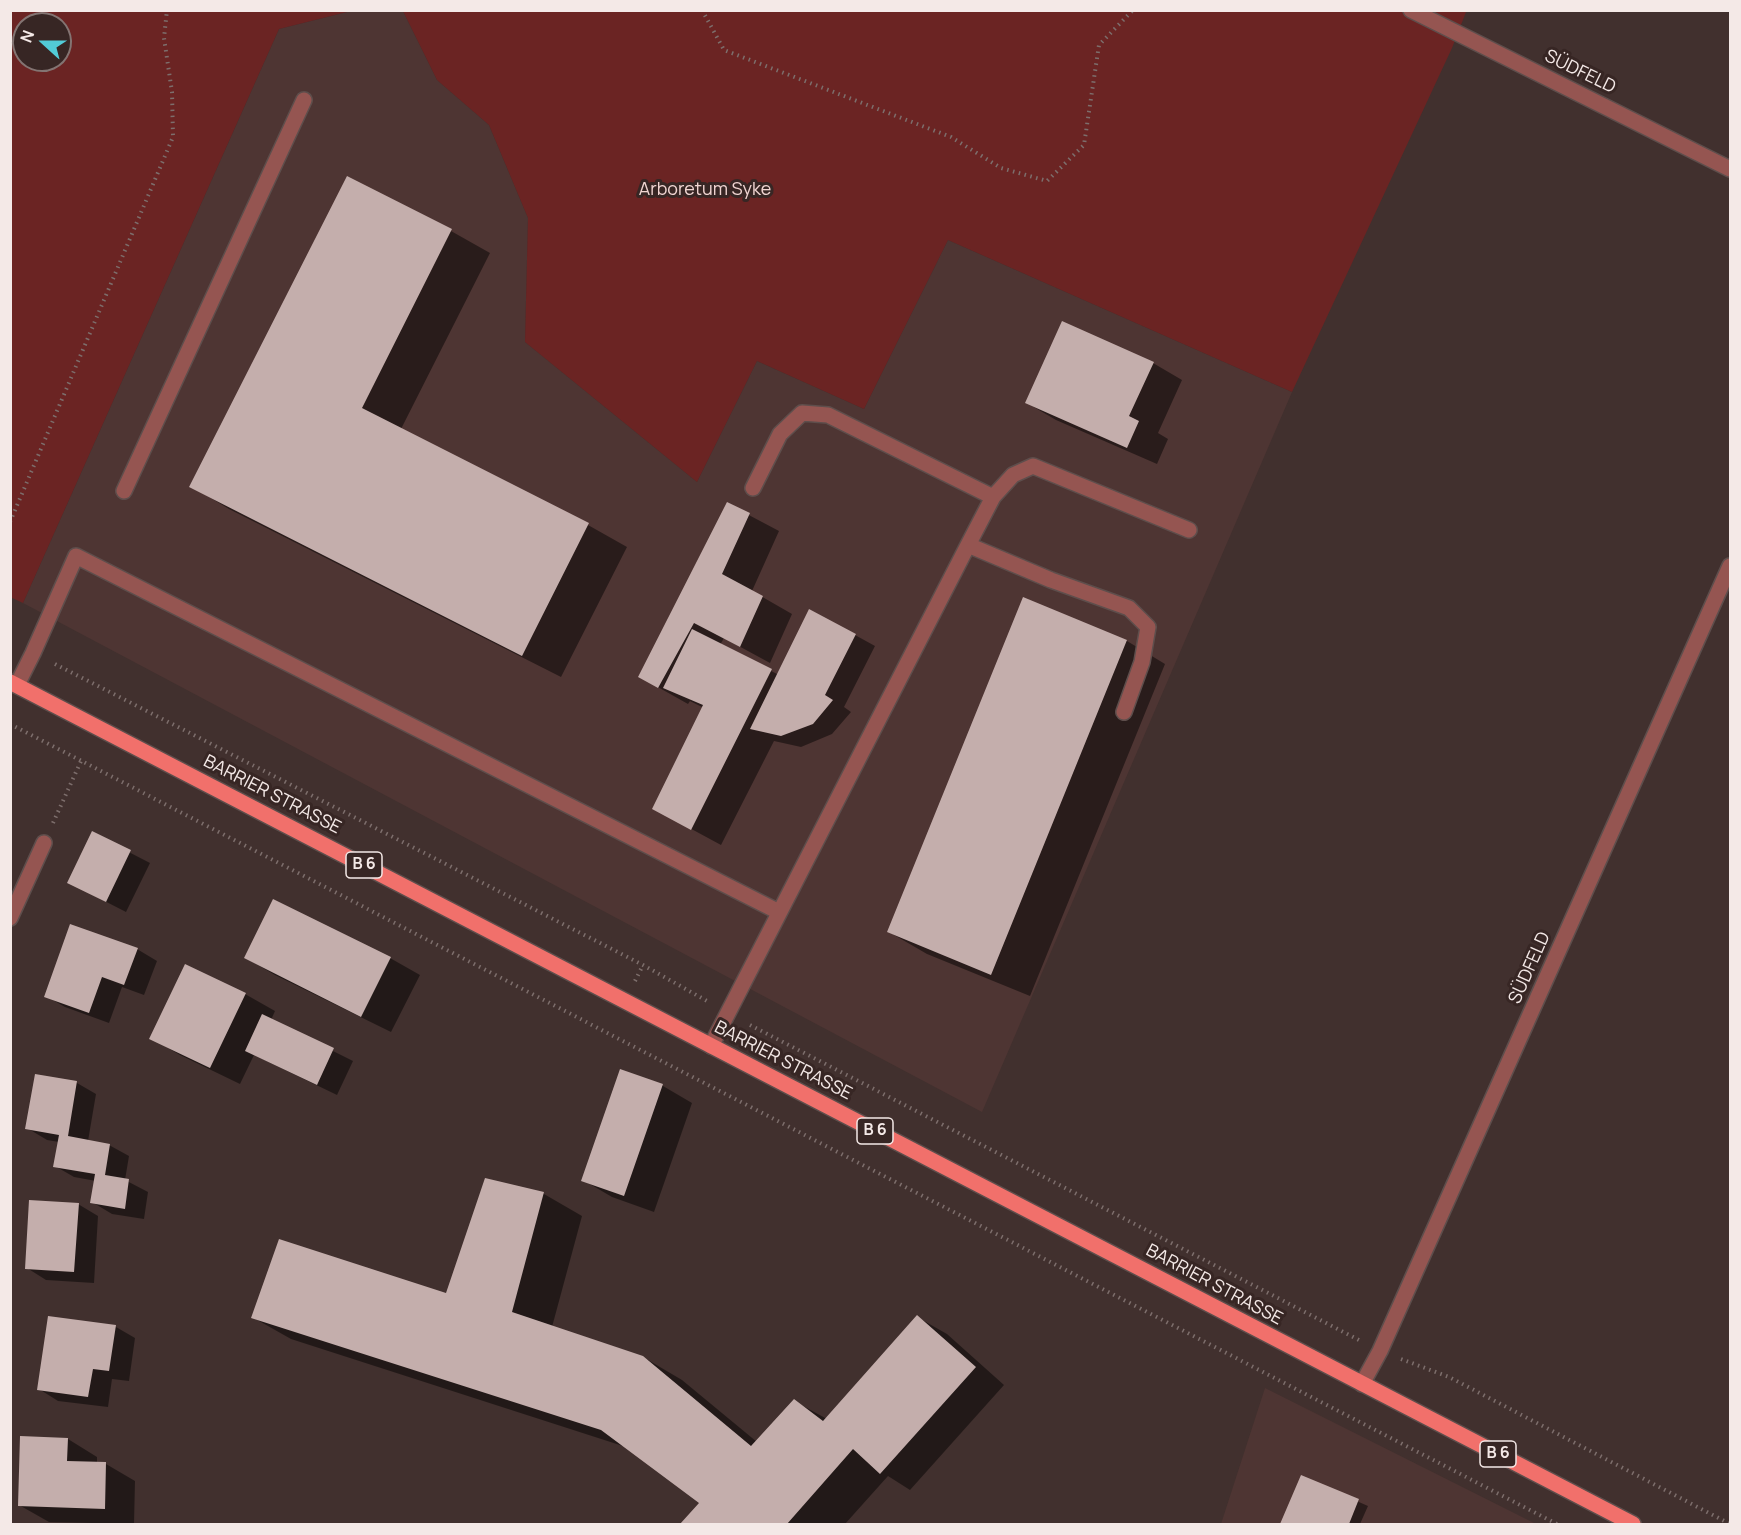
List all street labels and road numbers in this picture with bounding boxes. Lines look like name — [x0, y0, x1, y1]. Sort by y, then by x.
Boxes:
street label: SÜDFELD — [1541, 46, 1619, 98]
street label: BARRIER STRASSE — [200, 751, 344, 839]
road number: B 6 — [346, 852, 382, 878]
street label: SÜDFELD — [1505, 929, 1555, 1007]
street label: BARRIER STRASSE — [711, 1017, 855, 1105]
road number: B 6 — [857, 1118, 893, 1144]
street label: BARRIER STRASSE — [1142, 1240, 1286, 1330]
road number: B 6 — [1480, 1441, 1516, 1467]

